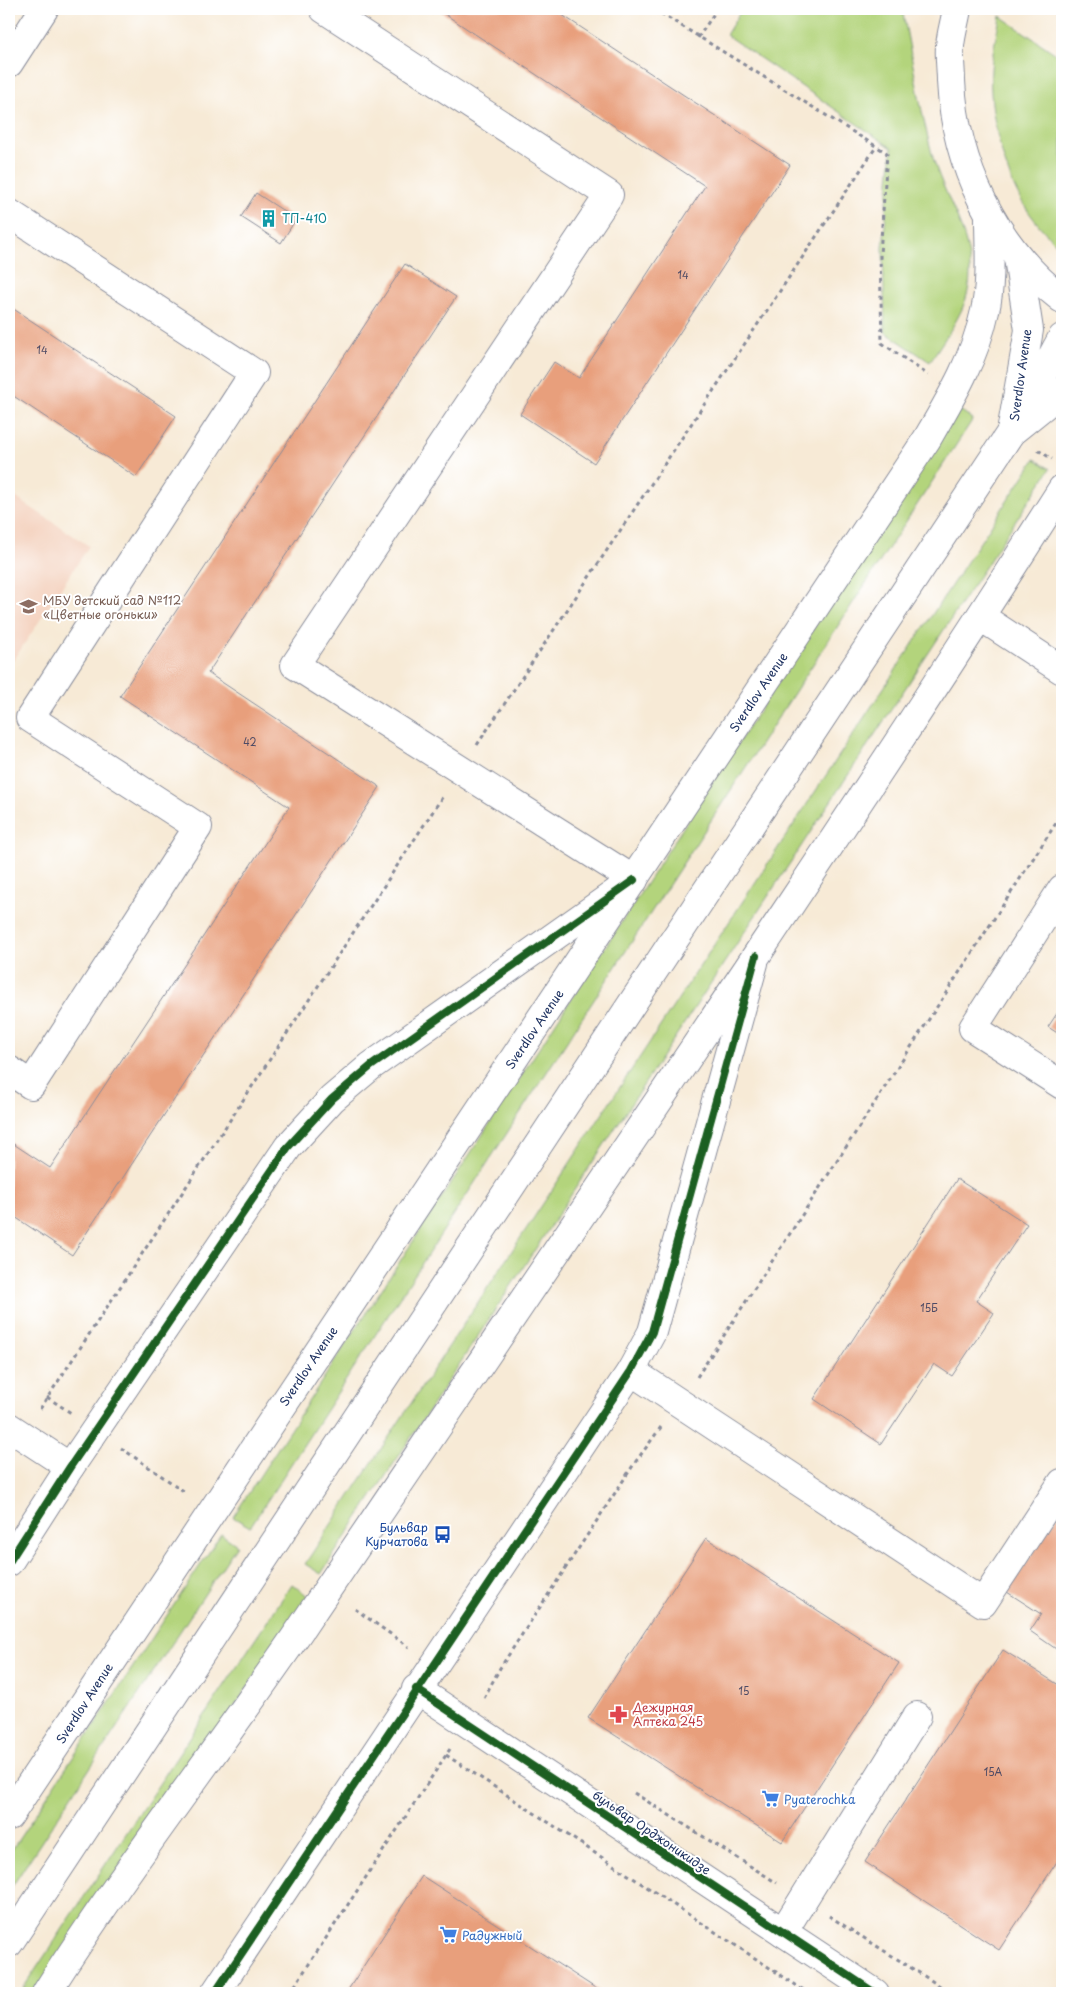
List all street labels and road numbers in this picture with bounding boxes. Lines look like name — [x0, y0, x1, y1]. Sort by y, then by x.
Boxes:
street label: Sverdlov Avenue — [1005, 327, 1035, 422]
street label: Sverdlov Avenue — [725, 648, 792, 736]
street label: Sverdlov Avenue — [501, 985, 568, 1073]
street label: Sverdlov Avenue — [275, 1322, 342, 1410]
street label: Sverdlov Avenue — [51, 1659, 117, 1747]
street label: бульвар Орджоникидзе — [589, 1786, 715, 1879]

